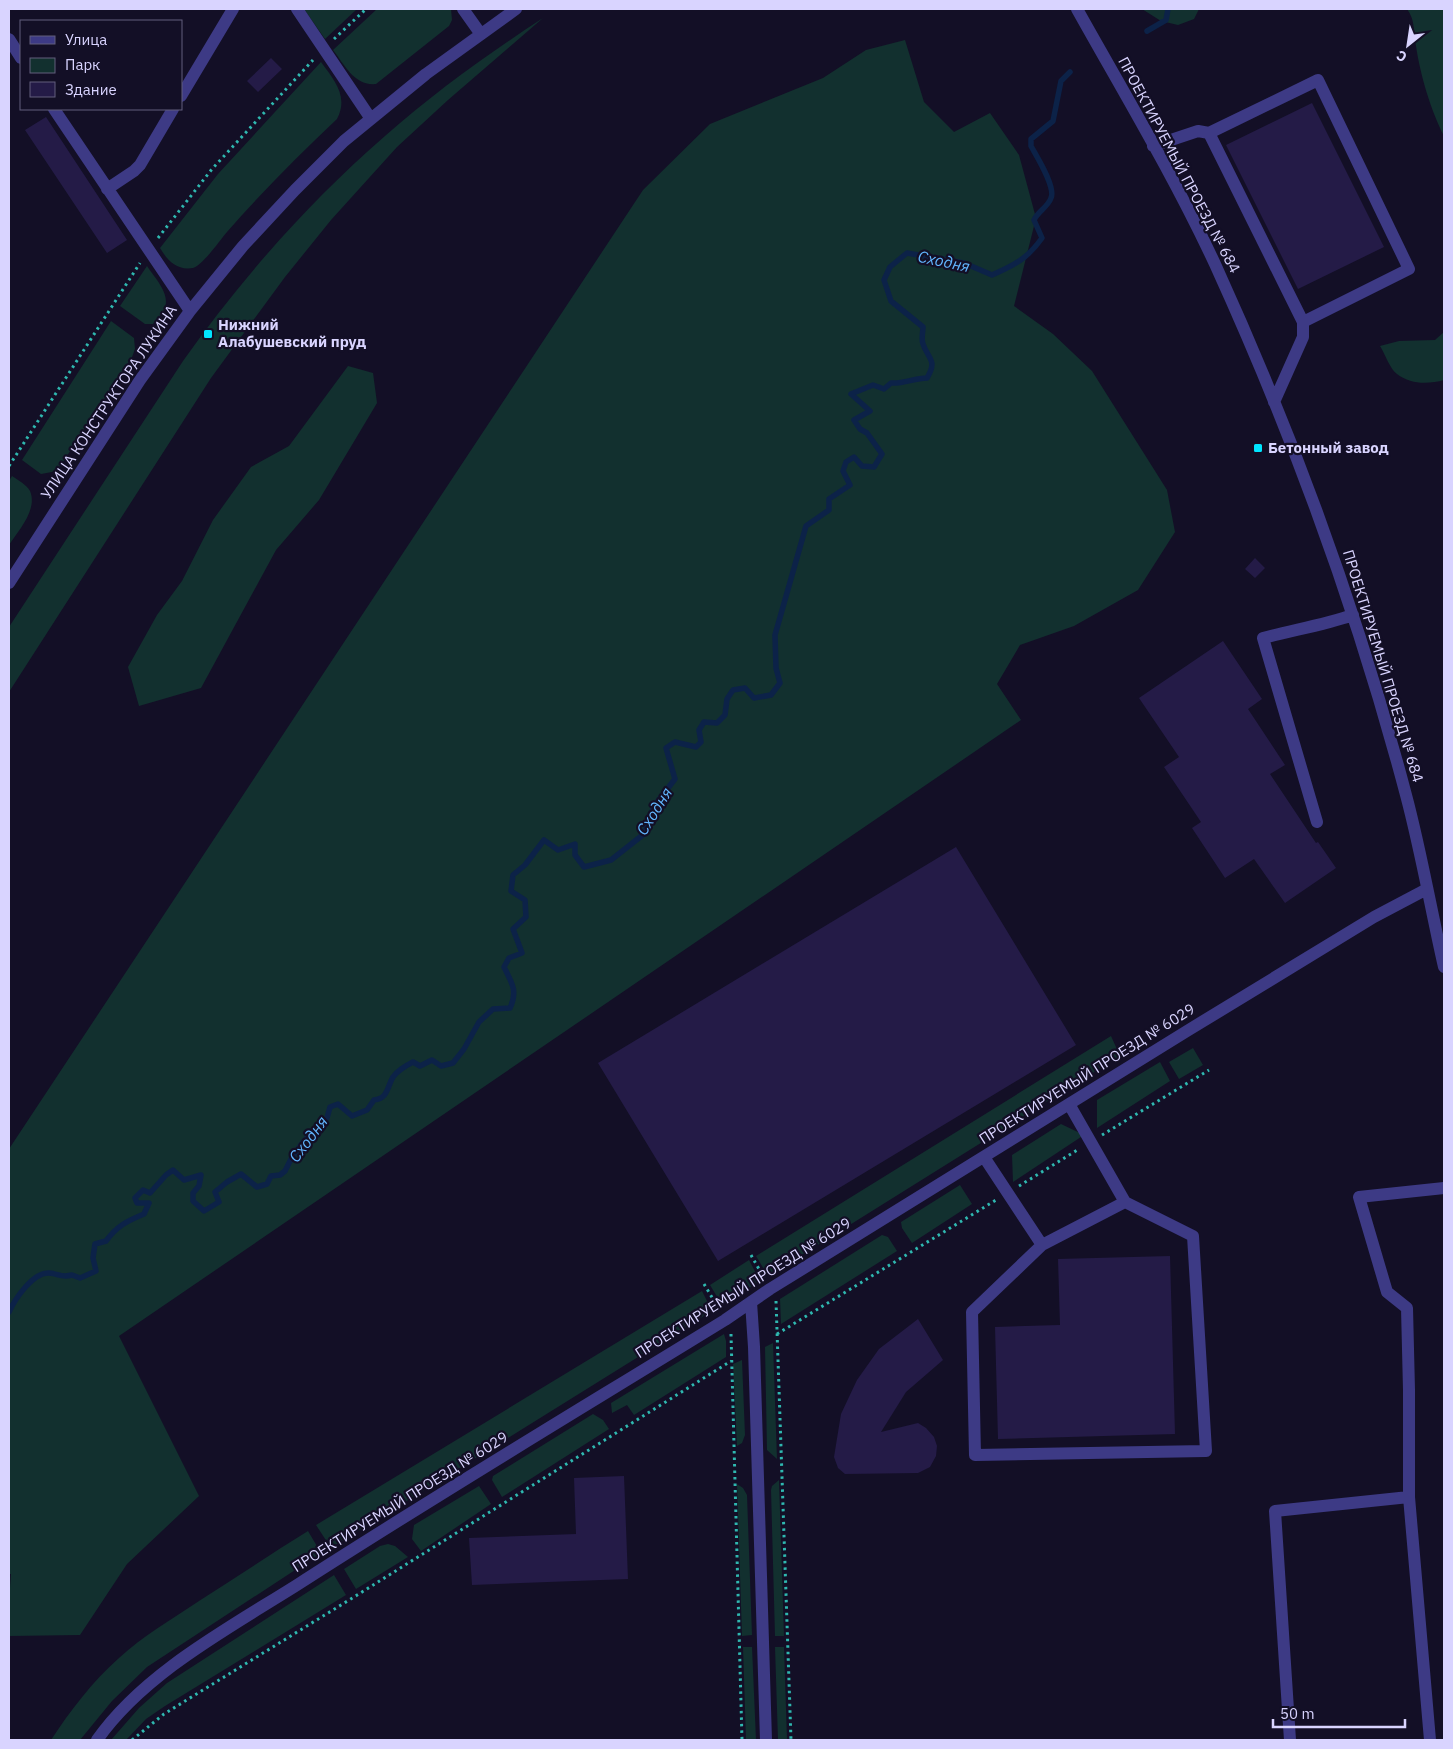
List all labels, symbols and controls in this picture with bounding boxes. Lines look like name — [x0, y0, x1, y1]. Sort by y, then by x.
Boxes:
legend — [20, 20, 182, 110]
north arrow — [1383, 20, 1433, 70]
text: Улица — [65, 30, 107, 49]
text: С — [1393, 46, 1410, 66]
street label: ПРОЕКТИРУЕМЫЙ ПРОЕЗД № 684 — [1114, 53, 1245, 276]
text: Парк — [65, 55, 100, 74]
text: Здание — [65, 80, 117, 99]
water label: Сходня — [916, 246, 972, 276]
street label: УЛИЦА КОНСТРУКТОРА ЛУКИНА — [36, 301, 181, 502]
place label: Нижний Алабушевский пруд — [218, 315, 366, 351]
marker: Нижний Алабушевский пруд — [202, 328, 214, 340]
place label: Бетонный завод — [1268, 438, 1389, 457]
marker: Бетонный завод — [1252, 442, 1264, 454]
street label: ПРОЕКТИРУЕМЫЙ ПРОЕЗД № 684 — [1339, 547, 1428, 784]
water label: Сходня — [632, 783, 676, 839]
street label: ПРОЕКТИРУЕМЫЙ ПРОЕЗД № 6029 — [975, 999, 1198, 1148]
water label: Сходня — [284, 1112, 332, 1166]
street label: ПРОЕКТИРУЕМЫЙ ПРОЕЗД № 6029 — [631, 1213, 854, 1362]
street label: ПРОЕКТИРУЕМЫЙ ПРОЕЗД № 6029 — [288, 1427, 511, 1576]
scale bar — [1273, 1696, 1406, 1728]
text: 50 m — [1280, 1704, 1315, 1723]

